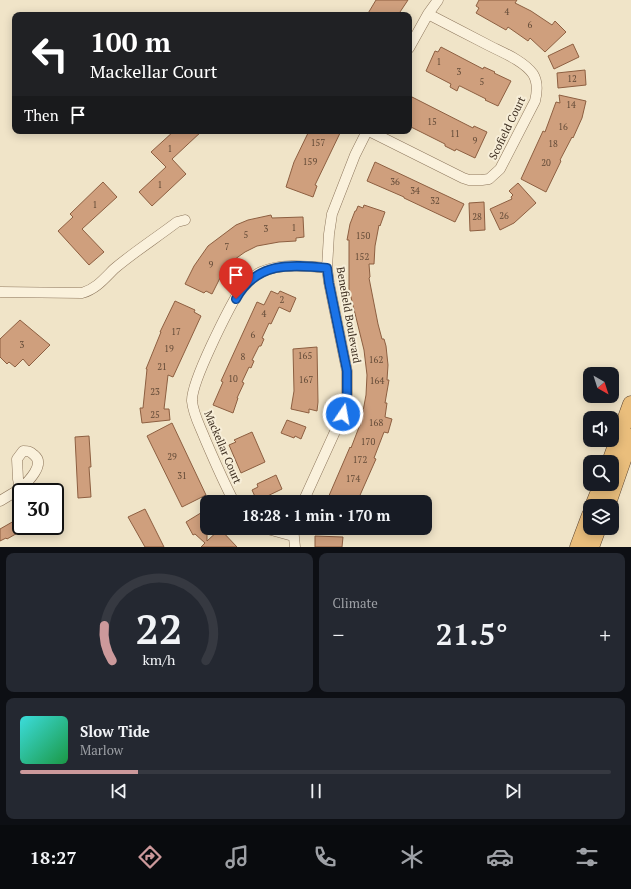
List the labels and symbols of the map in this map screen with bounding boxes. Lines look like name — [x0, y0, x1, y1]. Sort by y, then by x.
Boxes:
house number: 4 — [505, 6, 510, 18]
house number: 6 — [528, 19, 533, 31]
house number: 1 — [437, 56, 441, 68]
house number: 3 — [457, 66, 462, 78]
house number: 12 — [567, 73, 577, 85]
house number: 5 — [480, 76, 485, 88]
street label: Scofield Court — [486, 94, 528, 162]
house number: 14 — [566, 99, 576, 111]
house number: 15 — [427, 116, 437, 128]
house number: 16 — [558, 121, 568, 133]
house number: 11 — [450, 128, 460, 140]
house number: 9 — [473, 135, 478, 147]
house number: 157 — [311, 137, 325, 149]
house number: 18 — [548, 138, 558, 150]
house number: 1 — [168, 143, 172, 155]
house number: 159 — [303, 156, 317, 168]
house number: 20 — [541, 157, 551, 169]
house number: 36 — [390, 176, 400, 188]
house number: 1 — [158, 179, 162, 191]
house number: 34 — [410, 185, 420, 197]
house number: 32 — [430, 195, 440, 207]
house number: 1 — [93, 199, 97, 211]
house number: 26 — [499, 210, 509, 222]
house number: 28 — [472, 211, 482, 223]
house number: 1 — [292, 222, 296, 234]
house number: 3 — [264, 223, 269, 235]
house number: 5 — [244, 229, 249, 241]
house number: 150 — [356, 230, 370, 242]
house number: 7 — [225, 241, 230, 253]
house number: 152 — [355, 251, 369, 263]
pin — [219, 258, 253, 299]
house number: 9 — [209, 259, 214, 271]
street label: Benefield Boulevard — [334, 266, 364, 364]
house number: 2 — [280, 294, 285, 306]
house number: 4 — [262, 308, 267, 320]
house number: 17 — [171, 326, 181, 338]
house number: 6 — [251, 329, 256, 341]
house number: 3 — [20, 339, 25, 351]
house number: 19 — [164, 343, 174, 355]
house number: 165 — [298, 350, 312, 362]
house number: 8 — [241, 351, 246, 363]
house number: 162 — [369, 354, 383, 366]
house number: 21 — [157, 361, 167, 373]
north arrow — [583, 367, 619, 403]
house number: 10 — [228, 373, 238, 385]
house number: 167 — [299, 374, 313, 386]
house number: 164 — [370, 375, 384, 387]
house number: 23 — [150, 386, 160, 398]
position arrow — [322, 393, 364, 435]
street label: Mackellar Court — [201, 408, 245, 486]
house number: 25 — [150, 409, 160, 421]
house number: 168 — [369, 417, 383, 429]
house number: 170 — [361, 436, 375, 448]
house number: 29 — [167, 451, 177, 463]
house number: 172 — [353, 454, 367, 466]
house number: 31 — [177, 470, 187, 482]
house number: 174 — [346, 473, 360, 485]
speed limit sign: 30 — [12, 483, 64, 535]

